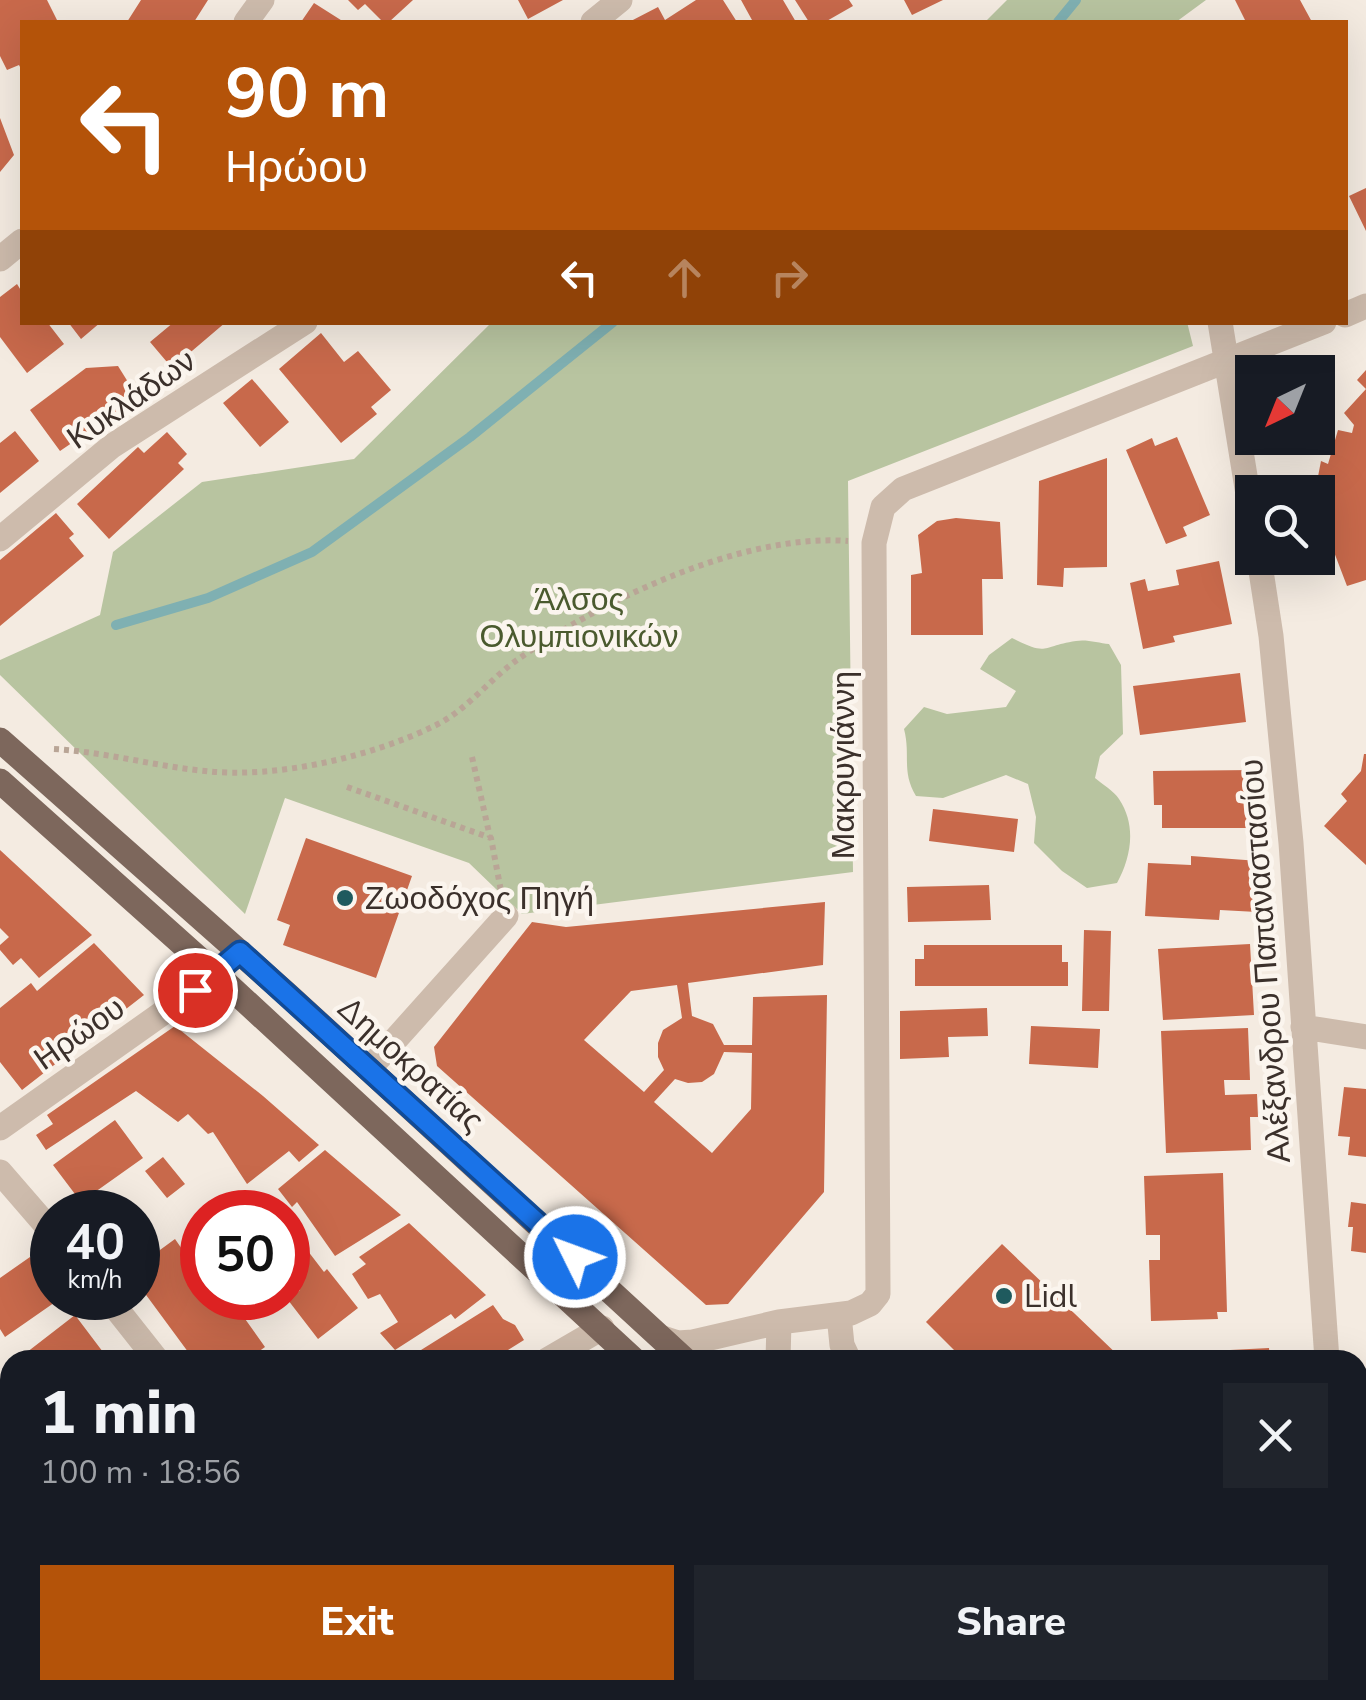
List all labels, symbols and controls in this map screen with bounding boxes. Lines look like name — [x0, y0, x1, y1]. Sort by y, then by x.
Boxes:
text: 90 m — [225, 46, 389, 142]
icon: left — [60, 60, 190, 190]
text: Ηρώου — [225, 137, 368, 198]
icon: left — [552, 250, 607, 305]
icon: ahead — [657, 250, 712, 305]
icon: right — [762, 250, 817, 305]
street label: Κυκλάδων — [58, 339, 204, 459]
north arrow — [1235, 355, 1335, 455]
map controls — [1235, 355, 1335, 575]
button: search — [1235, 475, 1335, 575]
park label: Άλσος Ολυμπιονικών — [480, 578, 678, 658]
street label: Μακρυγιάννη — [822, 671, 865, 859]
street label: Αλέξανδρου Παπαναστασίου — [1230, 757, 1301, 1165]
place label: Ζωοδόχος Πηγή — [365, 877, 594, 920]
marker: Ζωοδόχος Πηγή — [334, 887, 356, 909]
pin — [153, 948, 238, 1033]
icon: arrive — [168, 963, 223, 1018]
street label: Ηρώου — [25, 987, 133, 1080]
street label: Δημοκρατίας — [328, 987, 493, 1142]
speed limit sign: 50 — [180, 1190, 310, 1320]
position arrow — [523, 1205, 627, 1309]
text: 40 — [65, 1208, 125, 1277]
text: km/h — [67, 1263, 123, 1297]
place label: Lidl — [1024, 1275, 1077, 1318]
marker: Lidl — [993, 1285, 1015, 1307]
text: 1 min — [40, 1372, 198, 1454]
button: close — [1223, 1383, 1328, 1488]
text: 100 m · 18:56 — [40, 1451, 241, 1494]
button: Exit — [40, 1565, 674, 1680]
button: Share — [694, 1565, 1328, 1680]

